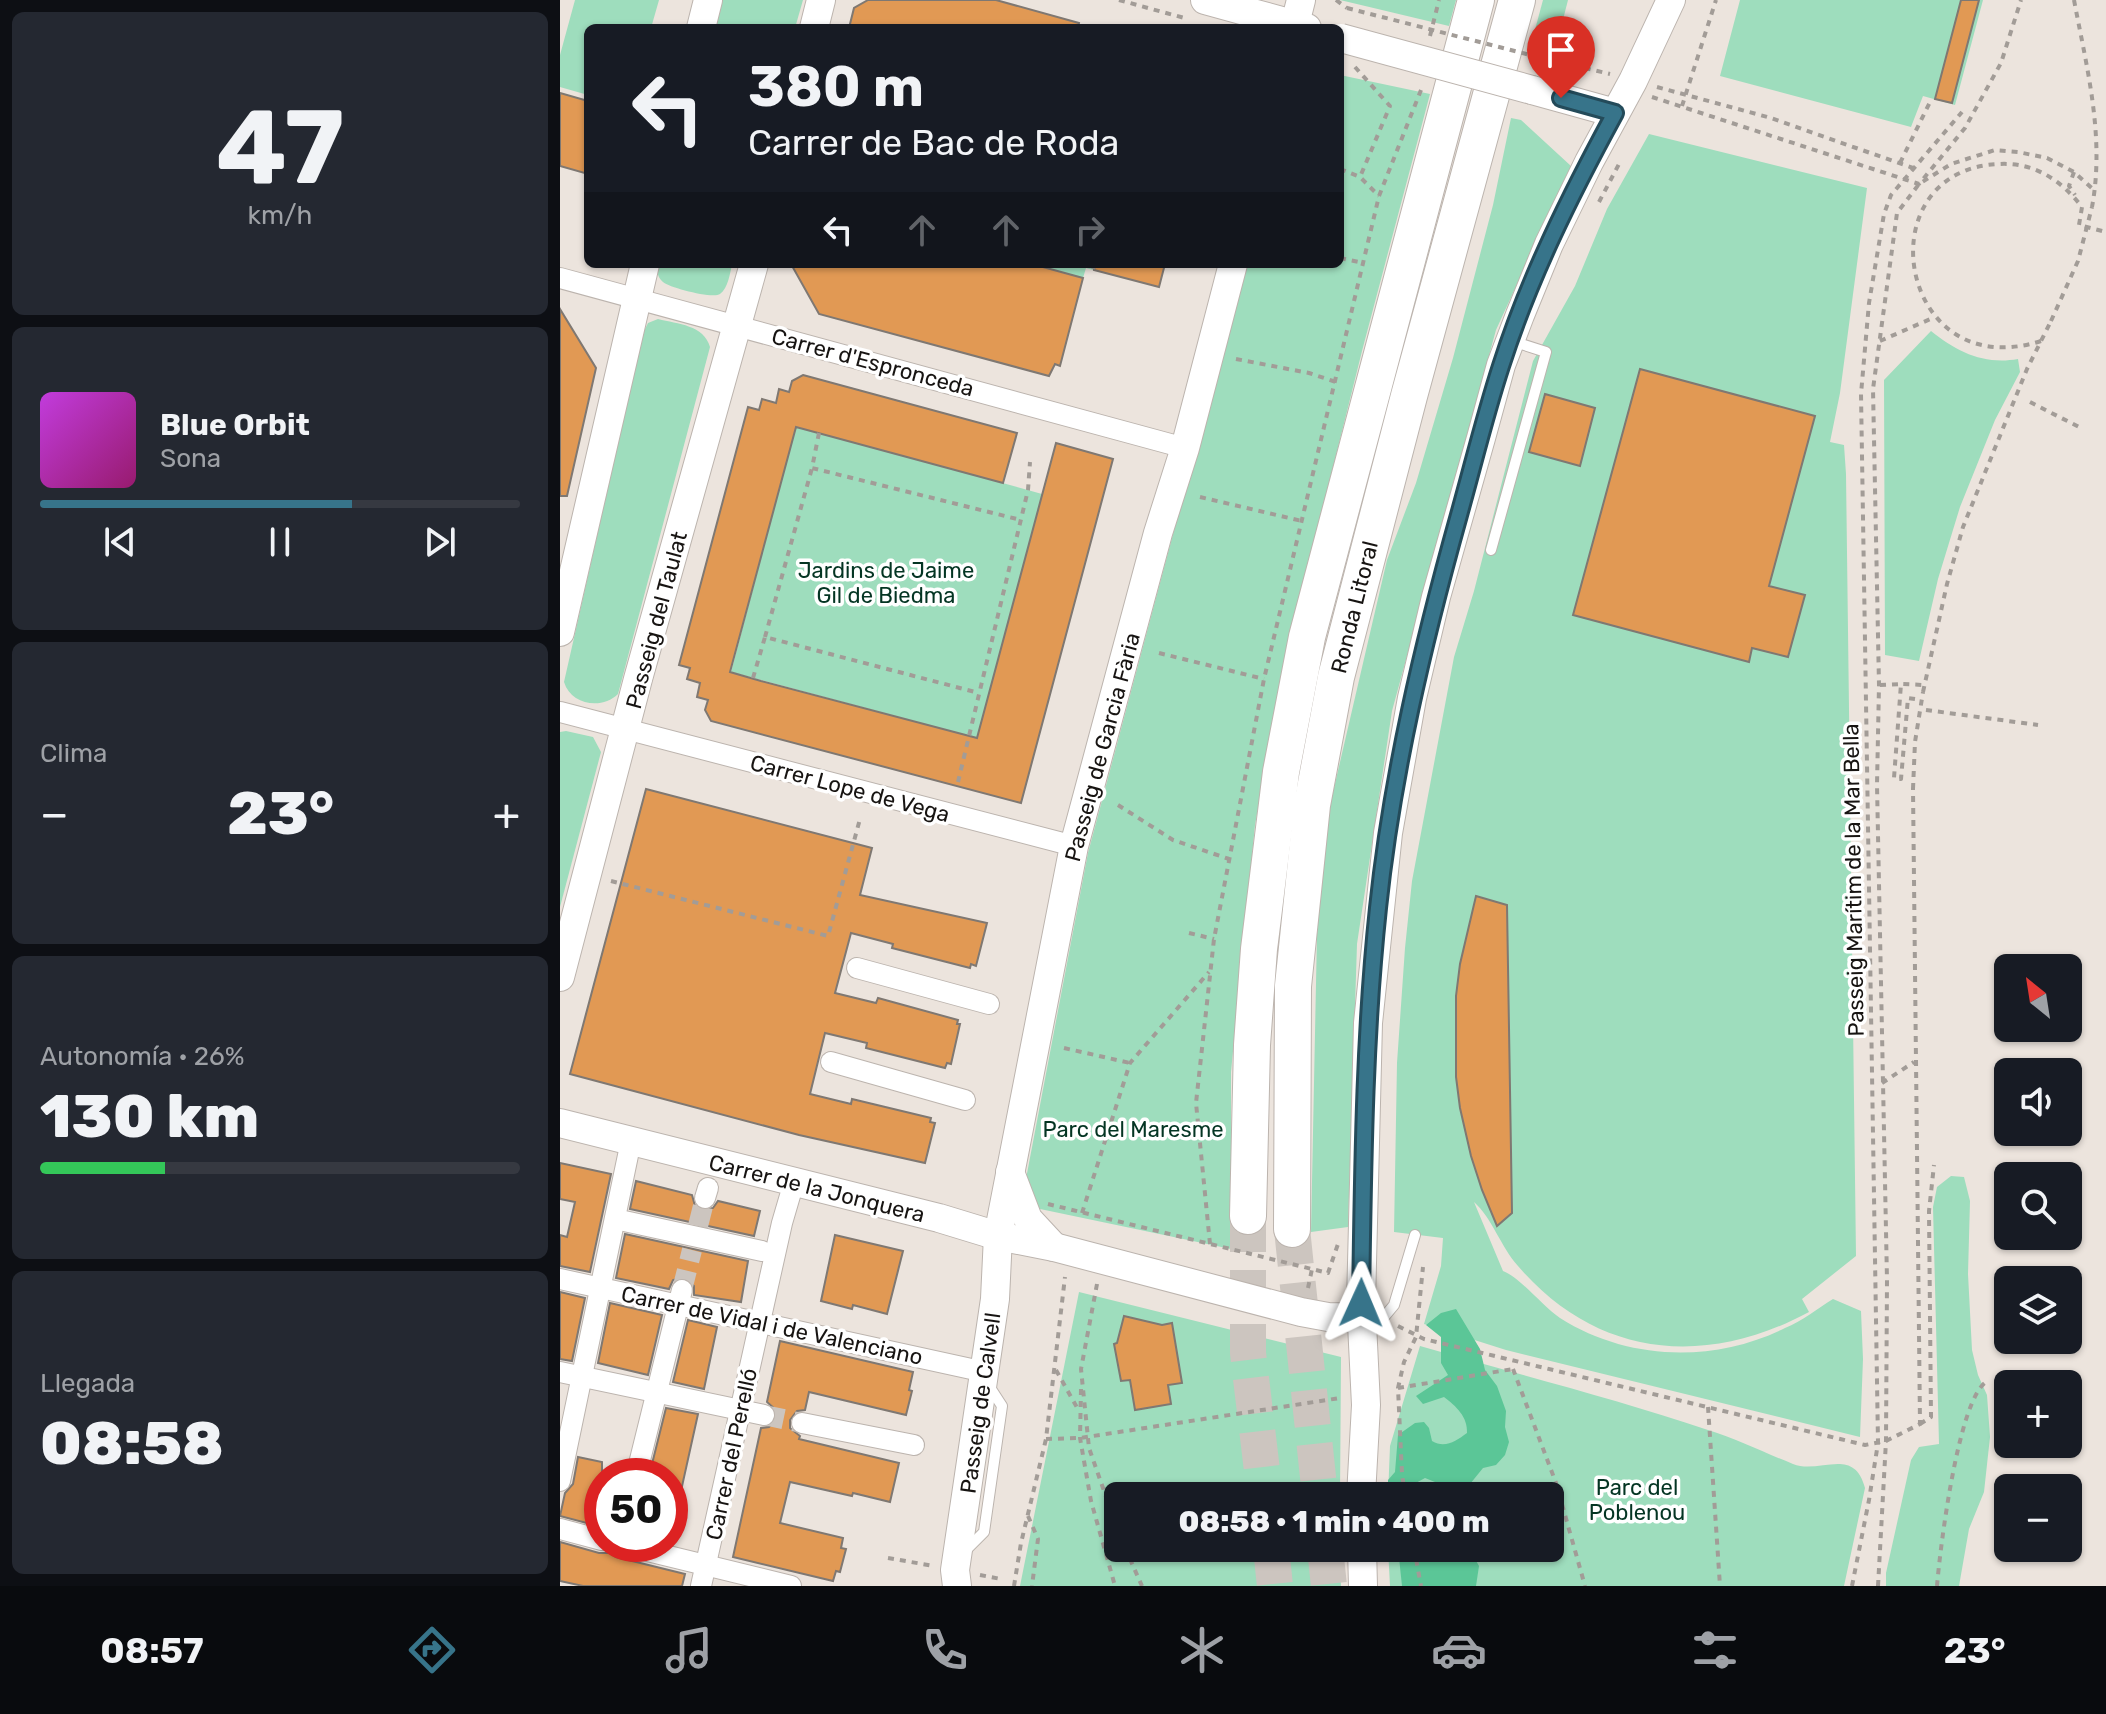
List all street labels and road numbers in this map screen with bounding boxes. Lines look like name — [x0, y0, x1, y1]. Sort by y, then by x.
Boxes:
street label: Carrer d'Espronceda — [769, 322, 977, 402]
street label: Passeig del Taulat — [620, 528, 693, 712]
street label: Ronda Litoral — [1325, 538, 1384, 676]
street label: Passeig de Garcia Fària — [1059, 630, 1146, 865]
street label: Passeig Marítim de la Mar Bella — [1837, 723, 1870, 1037]
street label: Carrer Lope de Vega — [747, 749, 953, 828]
street label: Carrer de la Jonquera — [706, 1149, 928, 1228]
street label: Carrer de Vidal i de Valenciano — [619, 1280, 925, 1371]
street label: Passeig de Calvell — [954, 1311, 1007, 1495]
street label: Carrer del Perelló — [700, 1366, 763, 1543]

